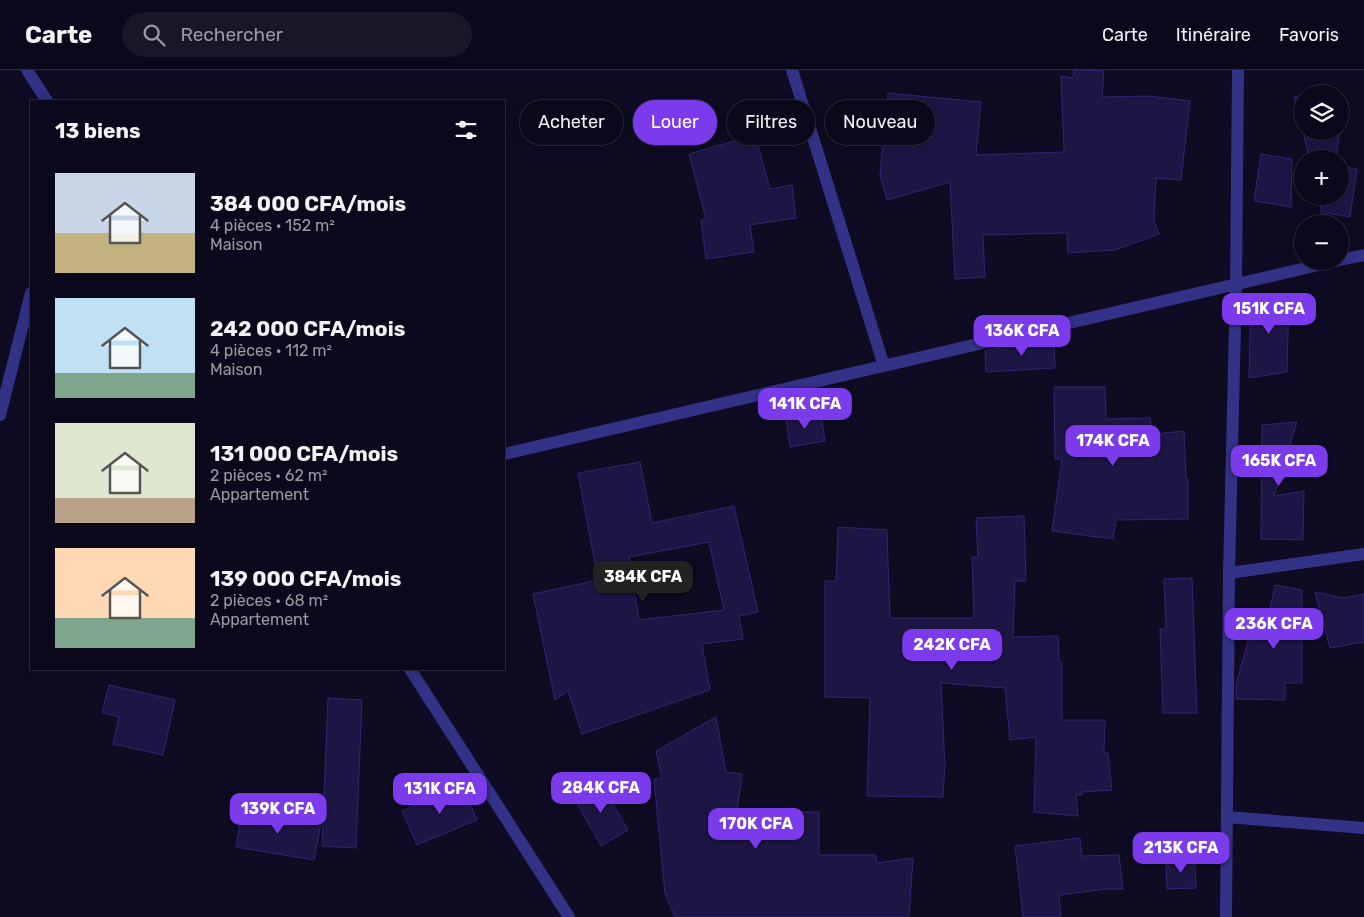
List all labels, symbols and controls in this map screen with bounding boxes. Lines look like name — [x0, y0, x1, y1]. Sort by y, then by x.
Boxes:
search box — [122, 12, 472, 57]
text: Carte — [25, 21, 92, 49]
icon: search — [140, 21, 168, 49]
text: Rechercher — [180, 23, 283, 46]
text: Carte — [1102, 24, 1148, 46]
text: Itinéraire — [1176, 24, 1251, 46]
text: Favoris — [1279, 24, 1339, 46]
map controls — [1294, 85, 1349, 270]
button: layers — [1294, 85, 1349, 140]
chip: Acheter — [520, 100, 623, 145]
chip: Louer — [633, 100, 717, 145]
chip: Filtres — [727, 100, 815, 145]
chip: Nouveau — [825, 100, 935, 145]
icon: filters — [452, 116, 480, 144]
text: 13 biens — [55, 118, 141, 143]
button: + — [1294, 150, 1349, 205]
text: 384 000 CFA/mois — [210, 191, 406, 216]
icon: home — [95, 193, 155, 253]
button: − — [1294, 215, 1349, 270]
text: 4 pièces · 152 m² — [210, 216, 335, 235]
text: Maison — [210, 235, 262, 254]
pin: 151K CFA — [1217, 292, 1321, 335]
text: 151K CFA — [1233, 299, 1305, 318]
pin: 136K CFA — [970, 314, 1074, 357]
text: 242 000 CFA/mois — [210, 316, 405, 341]
icon: home — [95, 318, 155, 378]
text: 136K CFA — [985, 321, 1059, 340]
text: 4 pièces · 112 m² — [210, 341, 332, 360]
text: Maison — [210, 360, 262, 379]
pin: 141K CFA — [753, 388, 857, 430]
text: 141K CFA — [769, 394, 841, 413]
pin: 174K CFA — [1061, 424, 1165, 467]
text: 174K CFA — [1076, 431, 1150, 450]
text: 131 000 CFA/mois — [210, 441, 398, 466]
icon: home — [95, 443, 155, 503]
pin: 165K CFA — [1227, 444, 1331, 487]
text: 165K CFA — [1242, 451, 1316, 470]
text: 2 pièces · 62 m² — [210, 466, 327, 485]
text: Appartement — [210, 485, 309, 504]
pin: 384K CFA — [591, 560, 695, 603]
text: 139 000 CFA/mois — [210, 566, 401, 591]
text: 384K CFA — [604, 567, 682, 586]
icon: home — [95, 568, 155, 628]
text: 2 pièces · 68 m² — [210, 591, 328, 610]
pin: 236K CFA — [1222, 608, 1326, 650]
text: Appartement — [210, 610, 309, 629]
text: 236K CFA — [1235, 614, 1313, 633]
pin: 242K CFA — [900, 628, 1004, 671]
text: 242K CFA — [913, 635, 991, 654]
pin: 131K CFA — [388, 772, 492, 815]
pin: 284K CFA — [549, 772, 653, 814]
text: 284K CFA — [562, 778, 640, 797]
text: 131K CFA — [404, 779, 476, 798]
pin: 139K CFA — [226, 792, 330, 835]
text: 139K CFA — [241, 799, 315, 818]
pin: 170K CFA — [704, 808, 808, 850]
text: 170K CFA — [719, 814, 793, 833]
pin: 213K CFA — [1129, 832, 1233, 874]
text: 213K CFA — [1144, 838, 1218, 857]

